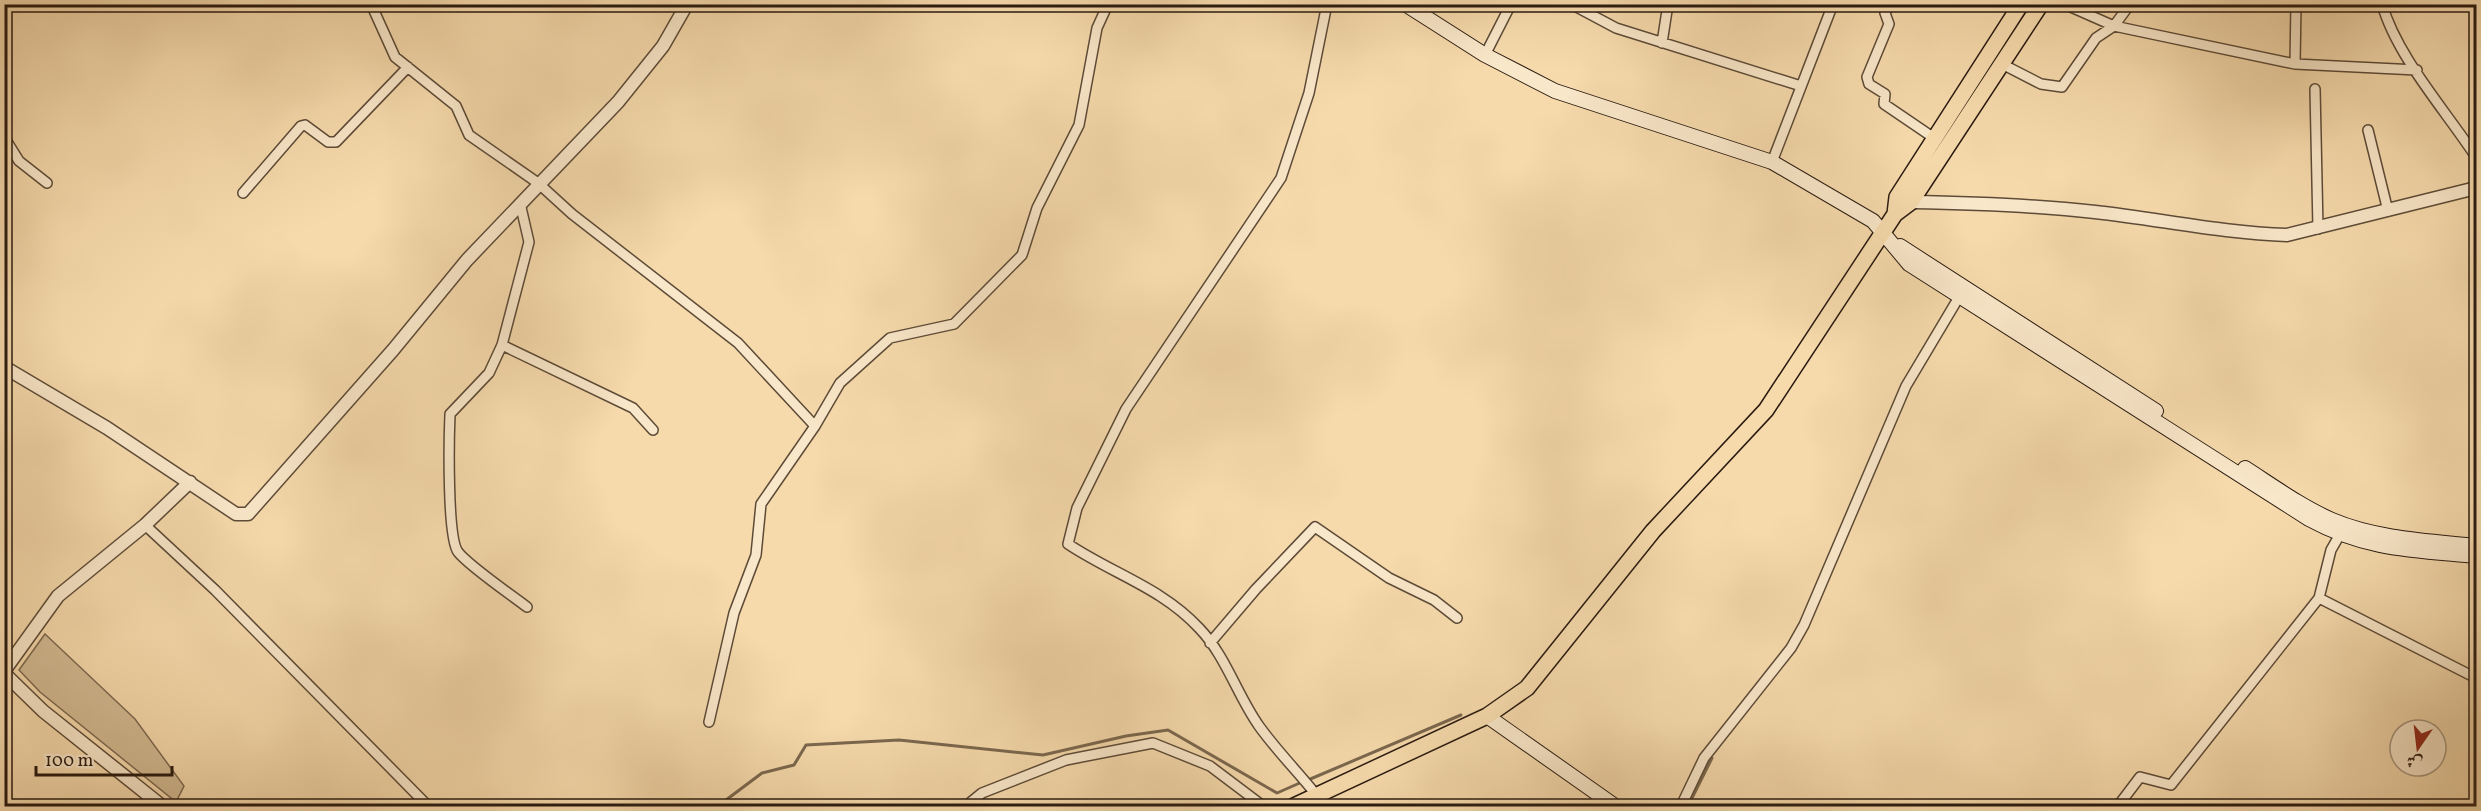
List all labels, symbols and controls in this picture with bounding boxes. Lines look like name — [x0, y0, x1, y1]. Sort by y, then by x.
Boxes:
north arrow — [2388, 718, 2448, 778]
scale bar — [36, 739, 172, 777]
text: ش — [2404, 748, 2425, 773]
text: 100 m — [45, 749, 94, 774]

